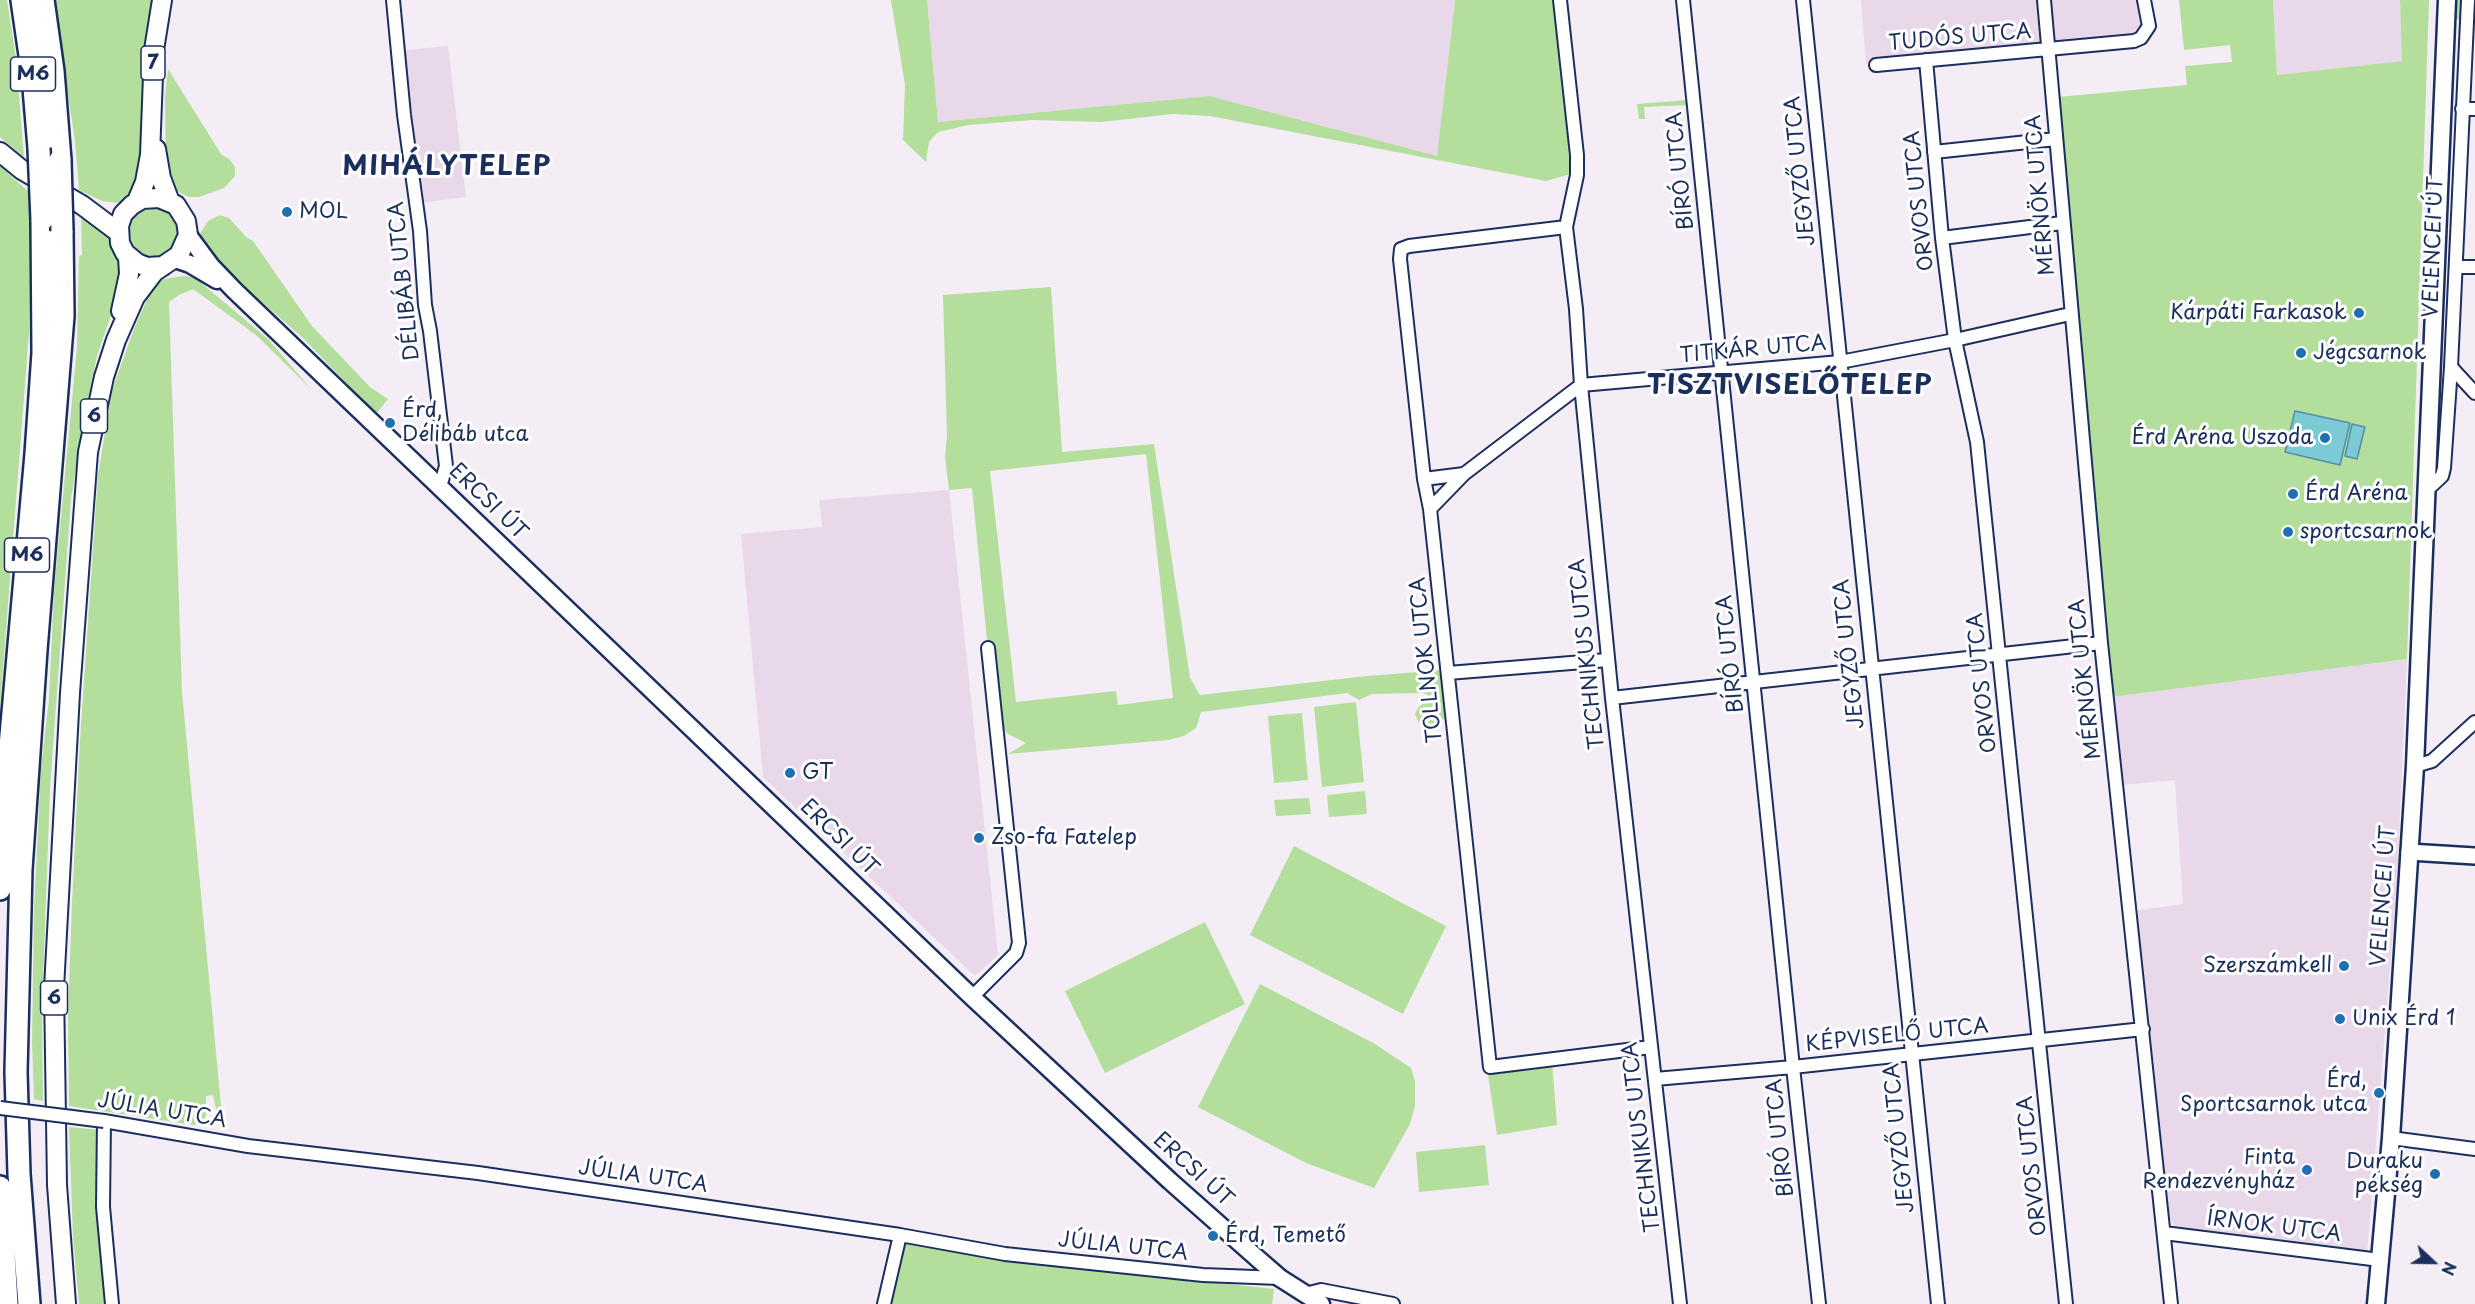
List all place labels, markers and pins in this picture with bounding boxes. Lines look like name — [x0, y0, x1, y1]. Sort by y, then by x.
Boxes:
place label: MOL — [299, 199, 348, 225]
marker: MOL — [280, 205, 294, 219]
place label: Kárpáti Farkasok — [2170, 300, 2347, 326]
marker: Kárpáti Farkasok — [2352, 306, 2366, 320]
place label: Jégcsarnok — [2313, 340, 2427, 366]
marker: Jégcsarnok — [2294, 346, 2308, 360]
place label: Érd, Délibáb utca — [402, 398, 529, 448]
marker: Érd, Délibáb utca — [383, 416, 397, 430]
place label: Érd Aréna Uszoda — [2131, 425, 2313, 451]
marker: Érd Aréna Uszoda — [2318, 431, 2332, 445]
place label: Érd Aréna — [2305, 481, 2408, 507]
marker: Érd Aréna — [2286, 487, 2300, 501]
place label: sportcsarnok — [2300, 519, 2432, 545]
marker: sportcsarnok — [2281, 525, 2295, 539]
place label: GT — [802, 760, 833, 786]
marker: GT — [783, 766, 797, 780]
place label: Zso-fa Fatelep — [991, 825, 1137, 851]
marker: Zso-fa Fatelep — [972, 831, 986, 845]
place label: Szerszámkell — [2203, 953, 2332, 979]
marker: Szerszámkell — [2337, 959, 2351, 973]
place label: Unix Érd 1 — [2352, 1006, 2456, 1032]
marker: Unix Érd 1 — [2333, 1012, 2347, 1026]
place label: Érd, Sportcsarnok utca — [2180, 1068, 2367, 1118]
marker: Érd, Sportcsarnok utca — [2372, 1086, 2386, 1100]
place label: Finta Rendezvényház — [2143, 1145, 2295, 1195]
place label: Duraku pékség — [2346, 1149, 2423, 1199]
marker: Finta Rendezvényház — [2300, 1163, 2314, 1177]
marker: Duraku pékség — [2428, 1167, 2442, 1181]
place label: Érd, Temető — [1225, 1223, 1346, 1249]
marker: Érd, Temető — [1206, 1229, 1220, 1243]

